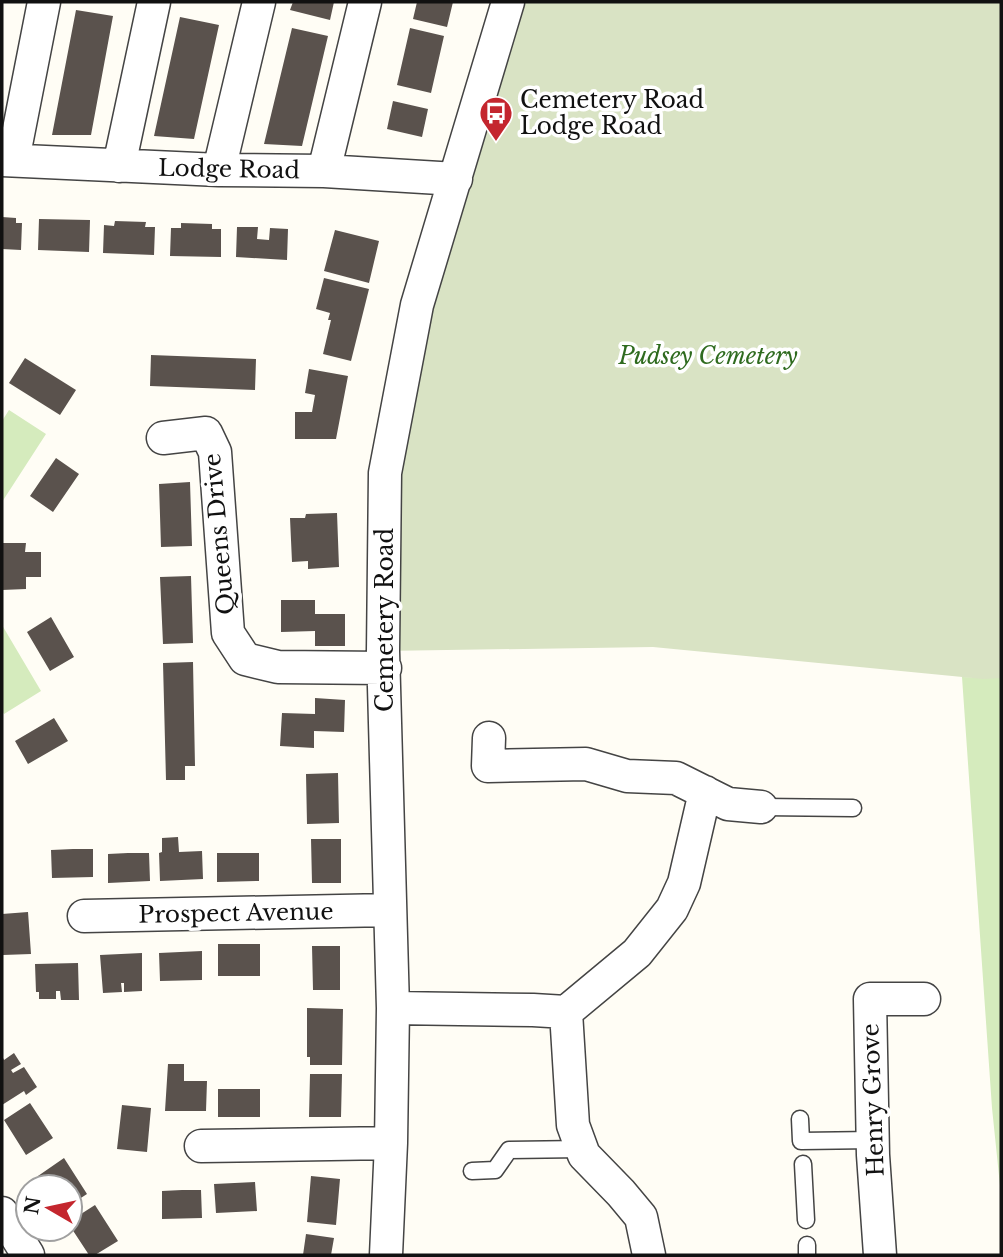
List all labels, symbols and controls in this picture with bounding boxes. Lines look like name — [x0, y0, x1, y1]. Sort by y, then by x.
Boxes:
place label: Cemetery Road Lodge Road — [520, 86, 704, 140]
bus stop icon: Cemetery Road Lodge Road — [477, 94, 515, 143]
street label: Lodge Road — [158, 154, 300, 184]
park label: Pudsey Cemetery — [617, 342, 798, 370]
street label: Queens Drive — [198, 452, 240, 616]
street label: Cemetery Road — [371, 528, 399, 712]
street label: Prospect Avenue — [138, 897, 334, 929]
street label: Henry Grove — [856, 1023, 890, 1177]
north arrow — [14, 1173, 84, 1243]
text: N — [20, 1195, 45, 1216]

